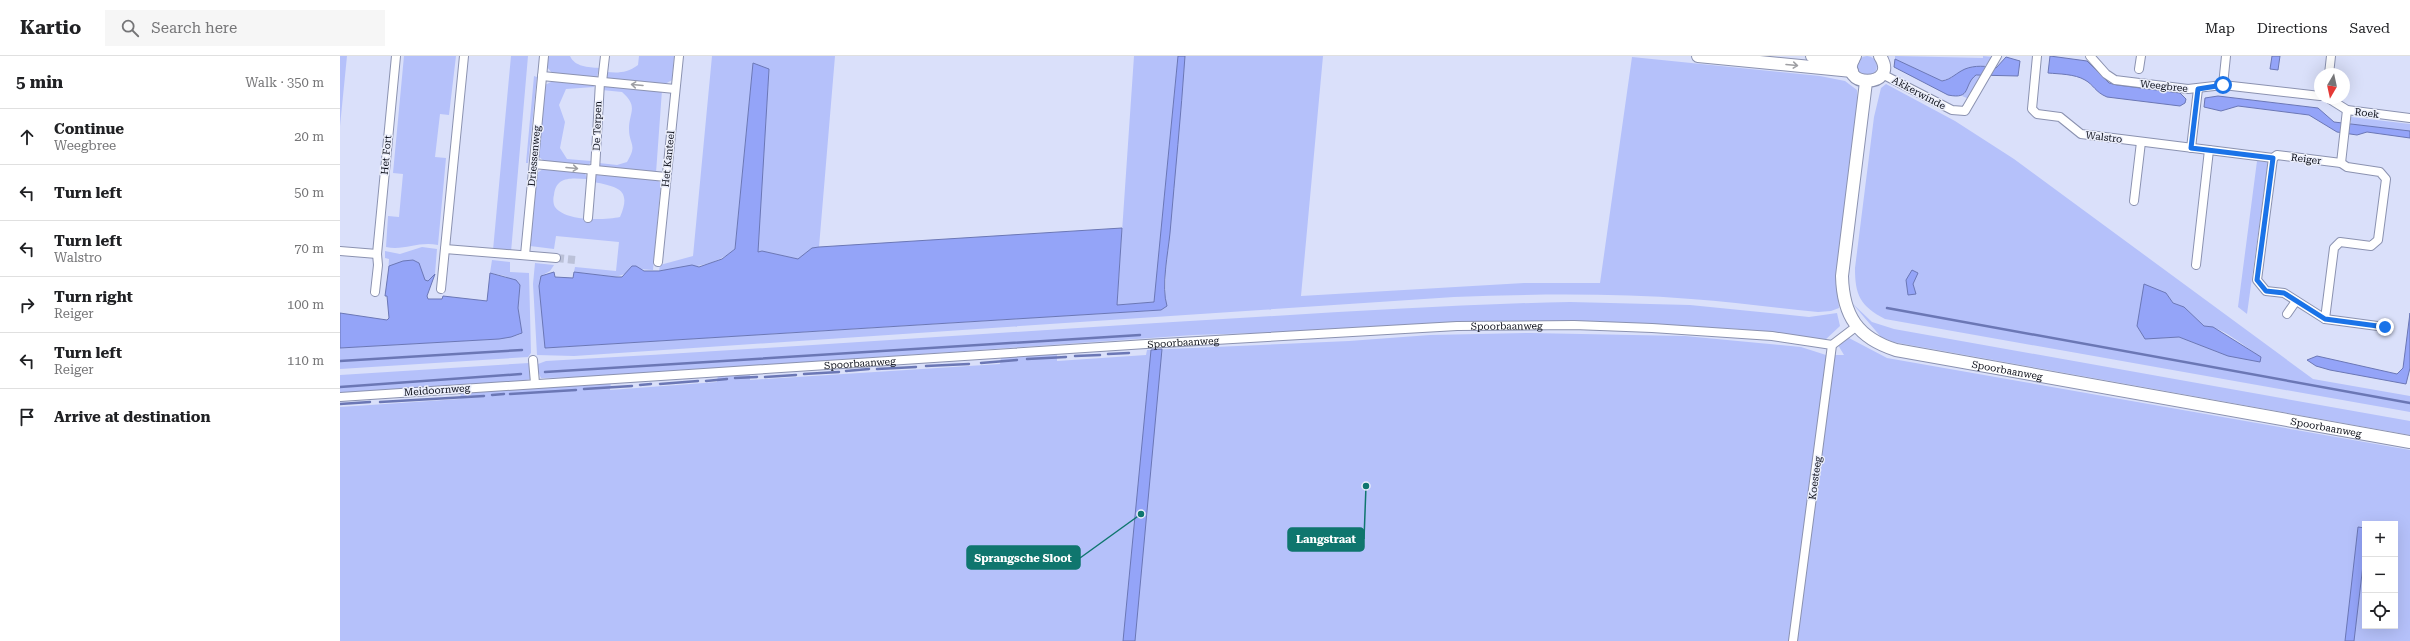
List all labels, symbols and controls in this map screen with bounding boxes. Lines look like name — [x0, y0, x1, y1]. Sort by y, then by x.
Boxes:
search box — [105, 10, 385, 46]
text: Kartio — [20, 16, 81, 39]
icon: search — [119, 17, 141, 39]
text: Search here — [151, 19, 237, 37]
text: Map — [2205, 20, 2235, 36]
text: Directions — [2257, 20, 2327, 36]
text: Saved — [2349, 20, 2390, 36]
one-way arrow — [1785, 61, 1798, 69]
north arrow — [2314, 68, 2350, 104]
text: 5 min — [16, 72, 63, 92]
street label: Akkerwinde — [1890, 74, 1948, 112]
text: Walk · 350 m — [245, 75, 324, 90]
route start — [2214, 76, 2232, 94]
street label: Weegbree — [2140, 78, 2189, 94]
one-way arrow — [631, 82, 644, 89]
street label: De Terpen — [591, 100, 603, 151]
street label: Roek — [2354, 106, 2381, 120]
text: Continue — [54, 120, 124, 138]
street label: Driessenweg — [526, 125, 542, 187]
icon: ahead — [16, 126, 38, 148]
text: 20 m — [294, 129, 324, 144]
street label: Walstro — [2085, 129, 2123, 145]
street label: Het Kanteel — [660, 130, 676, 188]
street label: Het Fort — [379, 135, 393, 175]
text: Weegbree — [54, 138, 116, 153]
street label: Reiger — [2290, 152, 2322, 166]
one-way arrow — [565, 164, 578, 171]
icon: left — [16, 182, 38, 204]
text: Turn left — [54, 184, 122, 202]
text: 50 m — [294, 185, 324, 200]
text: Turn left — [54, 232, 122, 250]
icon: left — [16, 238, 38, 260]
text: 70 m — [294, 241, 324, 256]
text: Walstro — [54, 250, 102, 265]
text: Turn right — [54, 288, 133, 306]
icon: right — [16, 294, 38, 316]
text: 100 m — [287, 297, 324, 312]
text: Reiger — [54, 306, 94, 321]
route end — [2376, 318, 2394, 336]
street label: Spoorbaanweg — [1471, 320, 1543, 331]
street label: Spoorbaanweg — [1147, 334, 1220, 349]
text: Turn left — [54, 344, 122, 362]
icon: left — [16, 350, 38, 372]
text: 110 m — [287, 353, 324, 368]
street label: Spoorbaanweg — [824, 355, 896, 371]
street label: Spoorbaanweg — [1971, 358, 2044, 382]
text: Reiger — [54, 362, 94, 377]
street label: Meidoornweg — [403, 382, 471, 398]
icon: arrive — [16, 406, 38, 428]
text: Arrive at destination — [54, 408, 210, 426]
street label: Spoorbaanweg — [2290, 415, 2363, 439]
street label: Koesteeg — [1807, 455, 1824, 500]
map controls — [2362, 521, 2398, 629]
button: + — [2362, 521, 2398, 557]
callout: Langstraat — [1288, 528, 1364, 551]
text: Langstraat — [1296, 533, 1357, 546]
callout: Sprangsche Sloot — [967, 546, 1080, 569]
text: Sprangsche Sloot — [974, 552, 1072, 565]
button: − — [2362, 557, 2398, 593]
button: locate — [2362, 593, 2398, 629]

